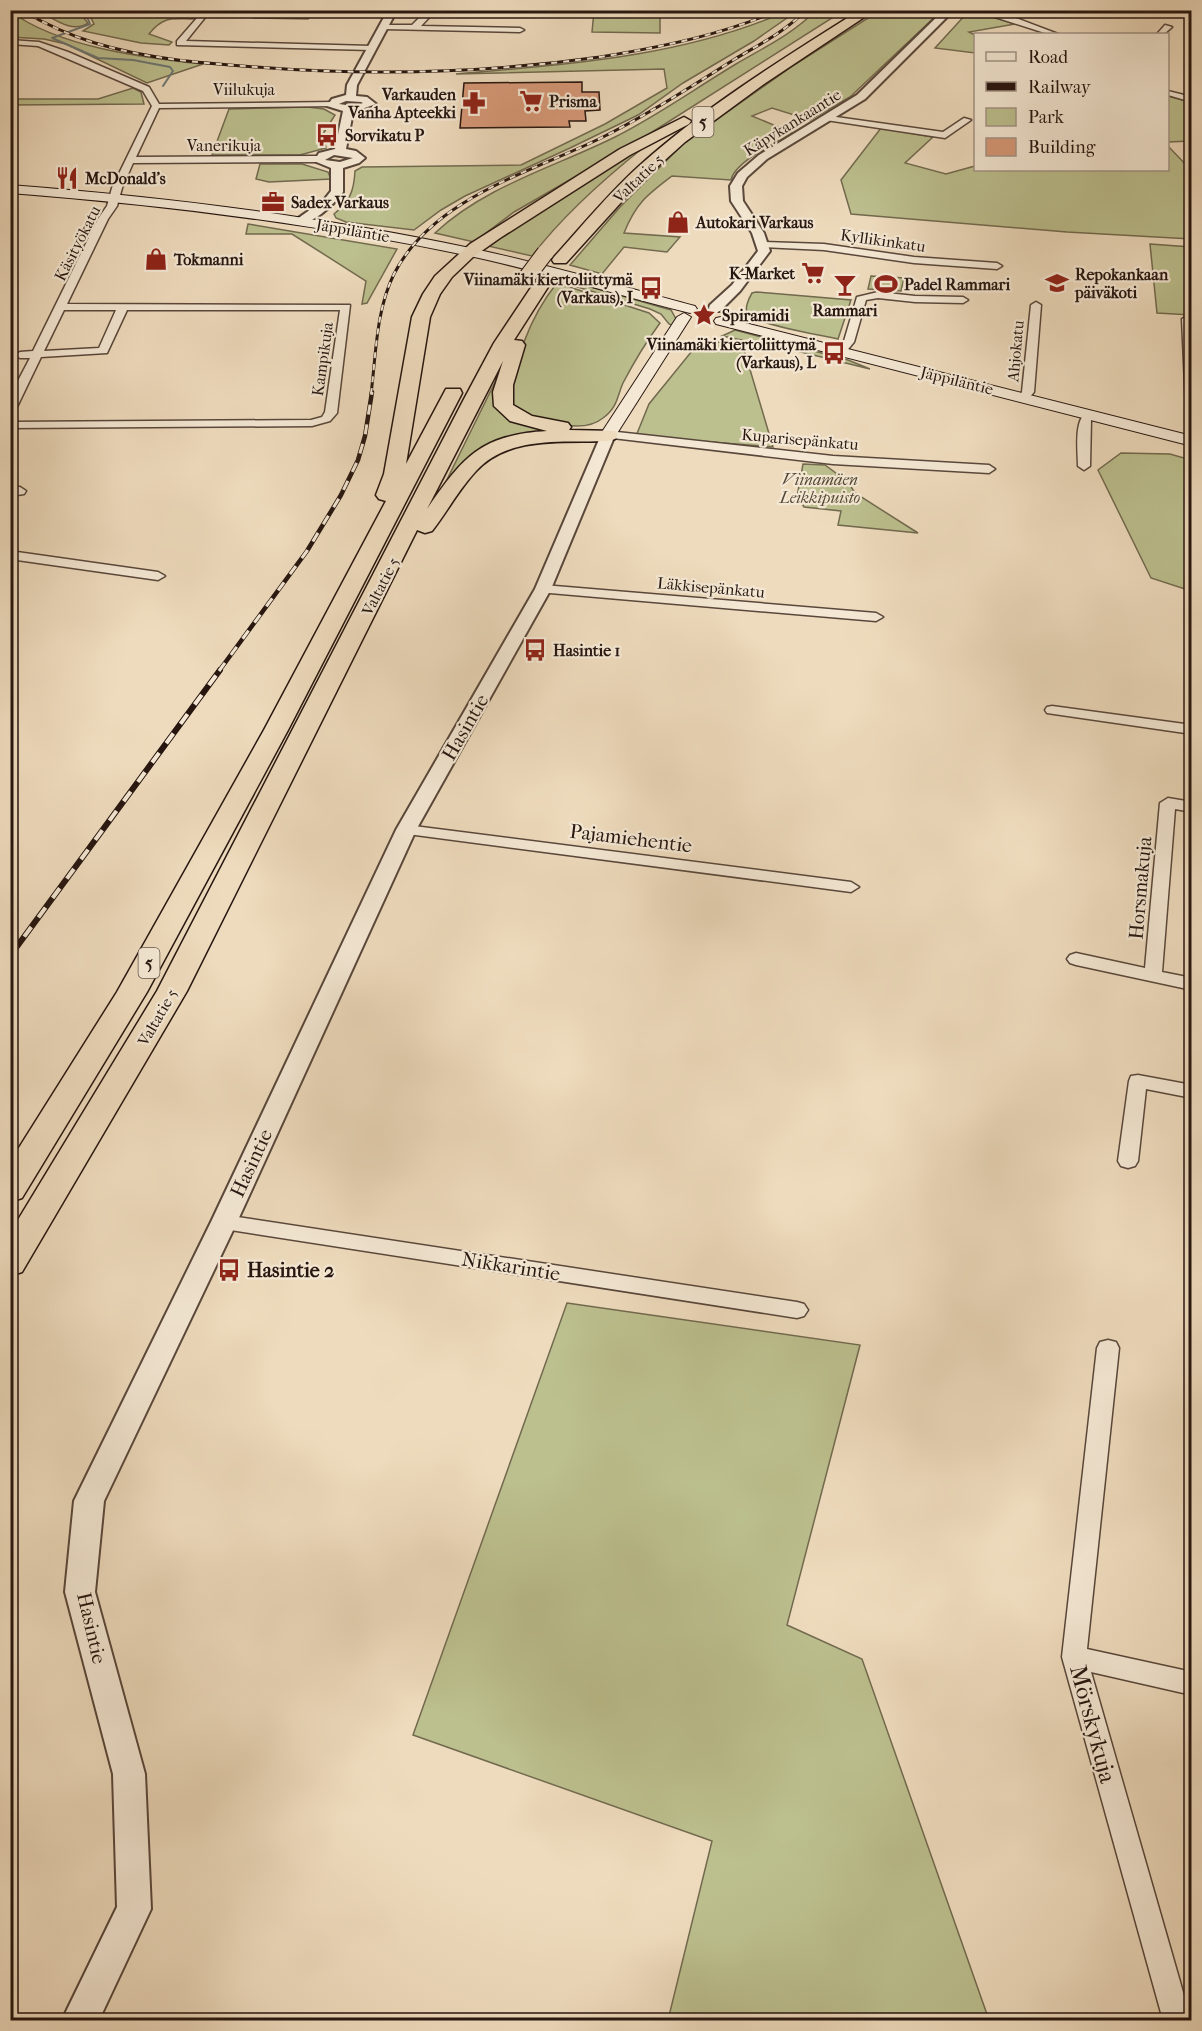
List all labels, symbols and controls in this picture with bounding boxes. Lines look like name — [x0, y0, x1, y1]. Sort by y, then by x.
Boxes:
legend — [974, 33, 1169, 171]
text: Road — [1028, 47, 1068, 68]
text: Railway — [1028, 77, 1092, 98]
street label: Viilukuja — [212, 80, 276, 99]
place label: Varkauden Vanha Apteekki — [347, 85, 457, 123]
street label: Käpykankaantie — [740, 85, 845, 160]
supermarket icon: Prisma — [518, 88, 544, 114]
pharmacy icon: Varkauden Vanha Apteekki — [461, 90, 487, 116]
place label: Prisma — [549, 92, 597, 111]
road number: 5 — [692, 107, 714, 137]
text: Park — [1028, 107, 1065, 128]
bus stop icon: Sorvikatu P — [314, 122, 340, 148]
place label: Sorvikatu P — [345, 126, 425, 145]
street label: Vanerikuja — [186, 136, 262, 155]
text: Building — [1028, 137, 1096, 158]
street label: Valtatie 5 — [608, 150, 668, 208]
restaurant icon: McDonald's — [54, 165, 80, 191]
place label: McDonald's — [84, 169, 166, 188]
office icon: Sadex Varkaus — [260, 189, 286, 215]
place label: Sadex Varkaus — [291, 193, 389, 212]
street label: Käsityökatu — [50, 202, 105, 284]
shop icon: Autokari Varkaus — [665, 209, 691, 235]
place label: Autokari Varkaus — [695, 213, 814, 232]
street label: Jäppiläntie — [313, 214, 391, 246]
street label: Kyllikinkatu — [839, 225, 927, 256]
shop icon: Tokmanni — [143, 246, 169, 272]
place label: Tokmanni — [173, 250, 244, 269]
supermarket icon: K-Market — [800, 260, 826, 286]
place label: K-Market — [729, 264, 795, 283]
place label: Repokankaan päiväkoti — [1074, 265, 1169, 303]
place label: Viinamäki kiertoliittymä (Varkaus), I — [463, 270, 634, 308]
school or university icon: Repokankaan päiväkoti — [1044, 270, 1070, 296]
sports icon: Padel Rammari — [873, 271, 899, 297]
bar icon: Rammari — [832, 272, 858, 298]
bus stop icon: Viinamäki kiertoliittymä (Varkaus), I — [638, 275, 664, 301]
place label: Padel Rammari — [904, 275, 1010, 294]
place label: Rammari — [813, 301, 878, 320]
place icon: Spiramidi — [691, 302, 717, 328]
place label: Spiramidi — [722, 306, 789, 326]
street label: Ahjokatu — [1003, 319, 1028, 384]
street label: Kampikuja — [308, 320, 337, 397]
place label: Viinamäki kiertoliittymä (Varkaus), L — [646, 335, 817, 373]
bus stop icon: Viinamäki kiertoliittymä (Varkaus), L — [821, 340, 847, 366]
street label: Jäppiläntie — [917, 362, 995, 399]
street label: Kuparisepänkatu — [741, 425, 859, 454]
park label: Viinamäen Leikkipuisto — [779, 470, 861, 507]
street label: Valtatie 5 — [357, 554, 403, 619]
street label: Läkkisepänkatu — [656, 573, 766, 602]
bus stop icon: Hasintie 1 — [522, 637, 548, 663]
place label: Hasintie 1 — [553, 641, 621, 660]
street label: Hasintie — [437, 690, 494, 764]
street label: Pajamiehentie — [569, 820, 693, 857]
street label: Horsmakuja — [1125, 835, 1157, 941]
road number: 5 — [138, 948, 160, 978]
street label: Valtatie 5 — [133, 985, 181, 1050]
street label: Hasintie — [226, 1125, 277, 1201]
street label: Nikkarintie — [460, 1247, 562, 1286]
bus stop icon: Hasintie 2 — [216, 1257, 242, 1283]
place label: Hasintie 2 — [247, 1259, 334, 1282]
street label: Hasintie — [72, 1590, 111, 1666]
street label: Mörskykuja — [1064, 1662, 1122, 1787]

